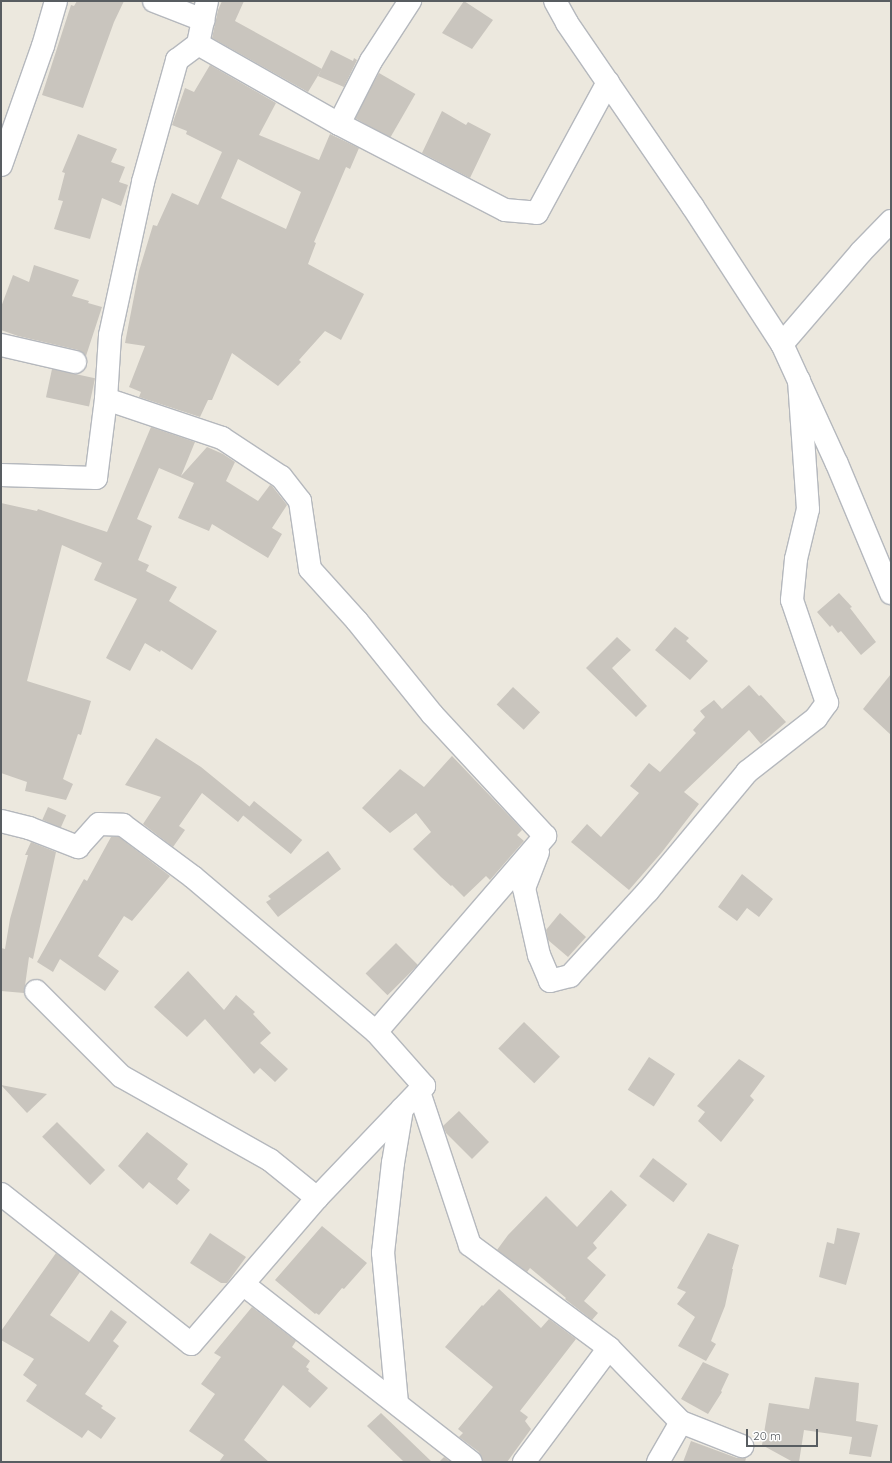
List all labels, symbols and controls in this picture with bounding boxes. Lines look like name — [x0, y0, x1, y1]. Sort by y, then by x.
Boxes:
scale bar — [748, 1421, 820, 1447]
text: 20 m — [753, 1428, 781, 1443]

